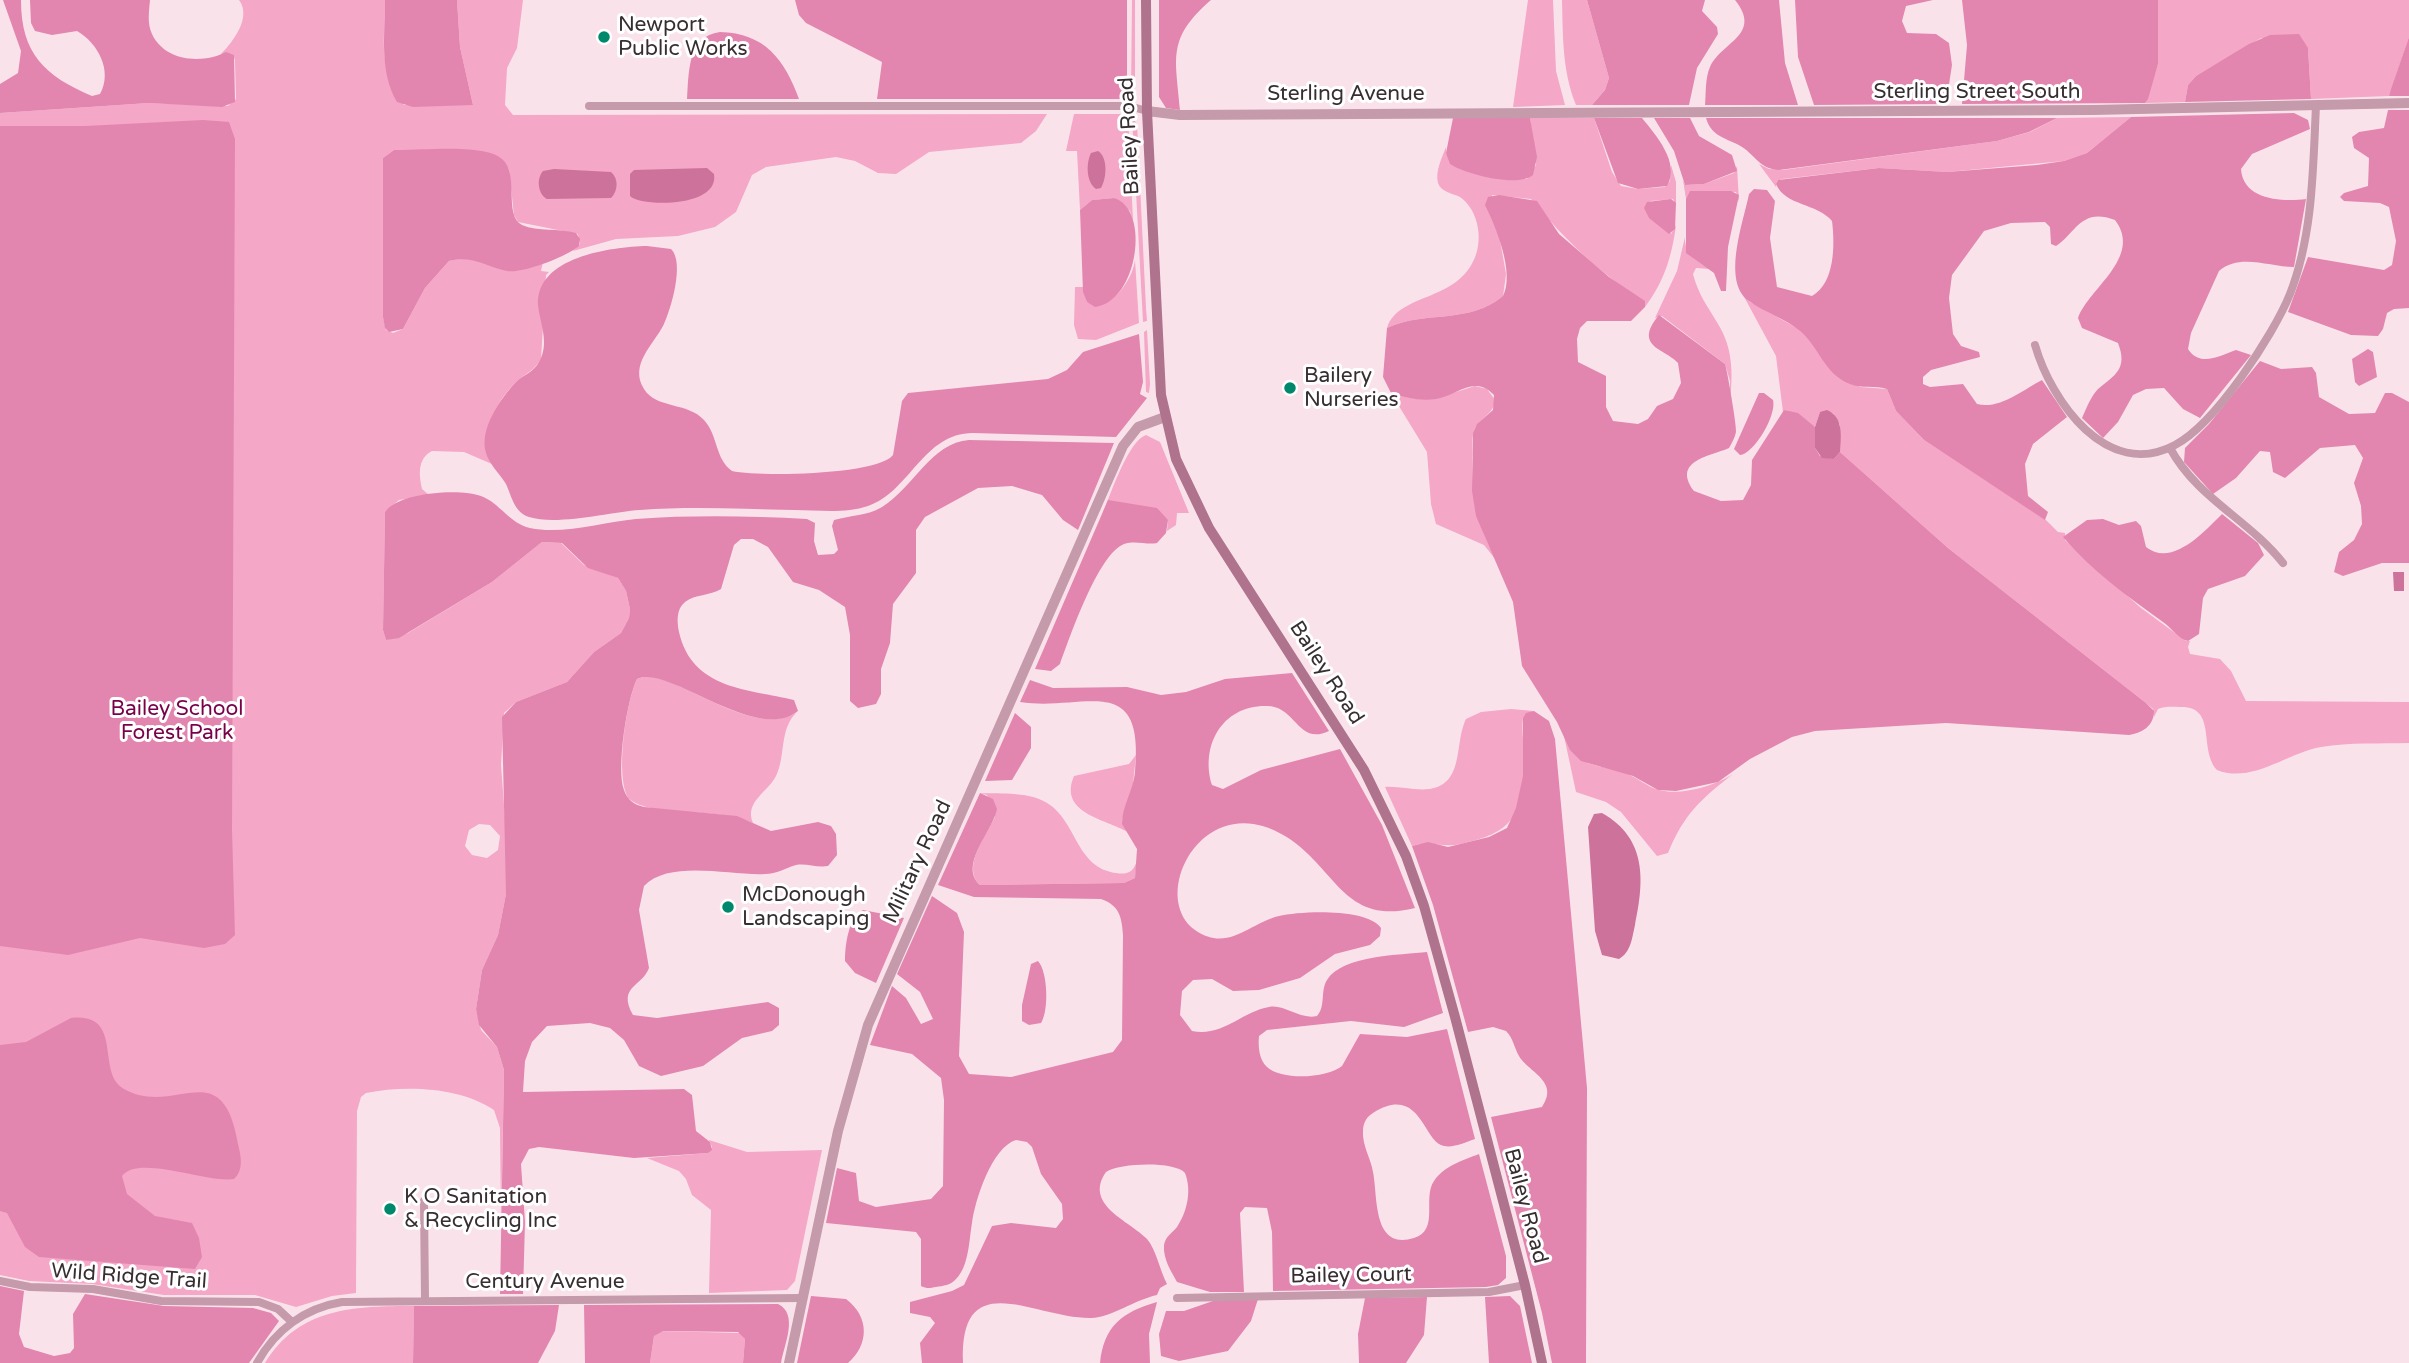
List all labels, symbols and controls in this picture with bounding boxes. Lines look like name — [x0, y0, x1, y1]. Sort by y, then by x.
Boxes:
place label: Newport Public Works — [618, 12, 748, 62]
marker: Newport Public Works — [596, 29, 612, 45]
street label: Bailey Road — [1114, 76, 1146, 196]
street label: Sterling Street South — [1873, 79, 2081, 105]
street label: Sterling Avenue — [1267, 81, 1425, 107]
place label: Bailery Nurseries — [1304, 363, 1399, 413]
marker: Bailery Nurseries — [1282, 380, 1298, 396]
street label: Bailey Road — [1283, 617, 1369, 729]
park label: Bailey School Forest Park — [110, 696, 244, 746]
street label: Military Road — [878, 796, 958, 928]
place label: McDonough Landscaping — [742, 882, 870, 932]
marker: McDonough Landscaping — [720, 899, 736, 915]
street label: Bailey Road — [1498, 1146, 1552, 1266]
place label: K O Sanitation & Recycling Inc — [404, 1184, 557, 1234]
marker: K O Sanitation & Recycling Inc — [382, 1201, 398, 1217]
street label: Wild Ridge Trail — [50, 1259, 208, 1295]
street label: Bailey Court — [1290, 1262, 1412, 1290]
street label: Century Avenue — [465, 1269, 625, 1295]

